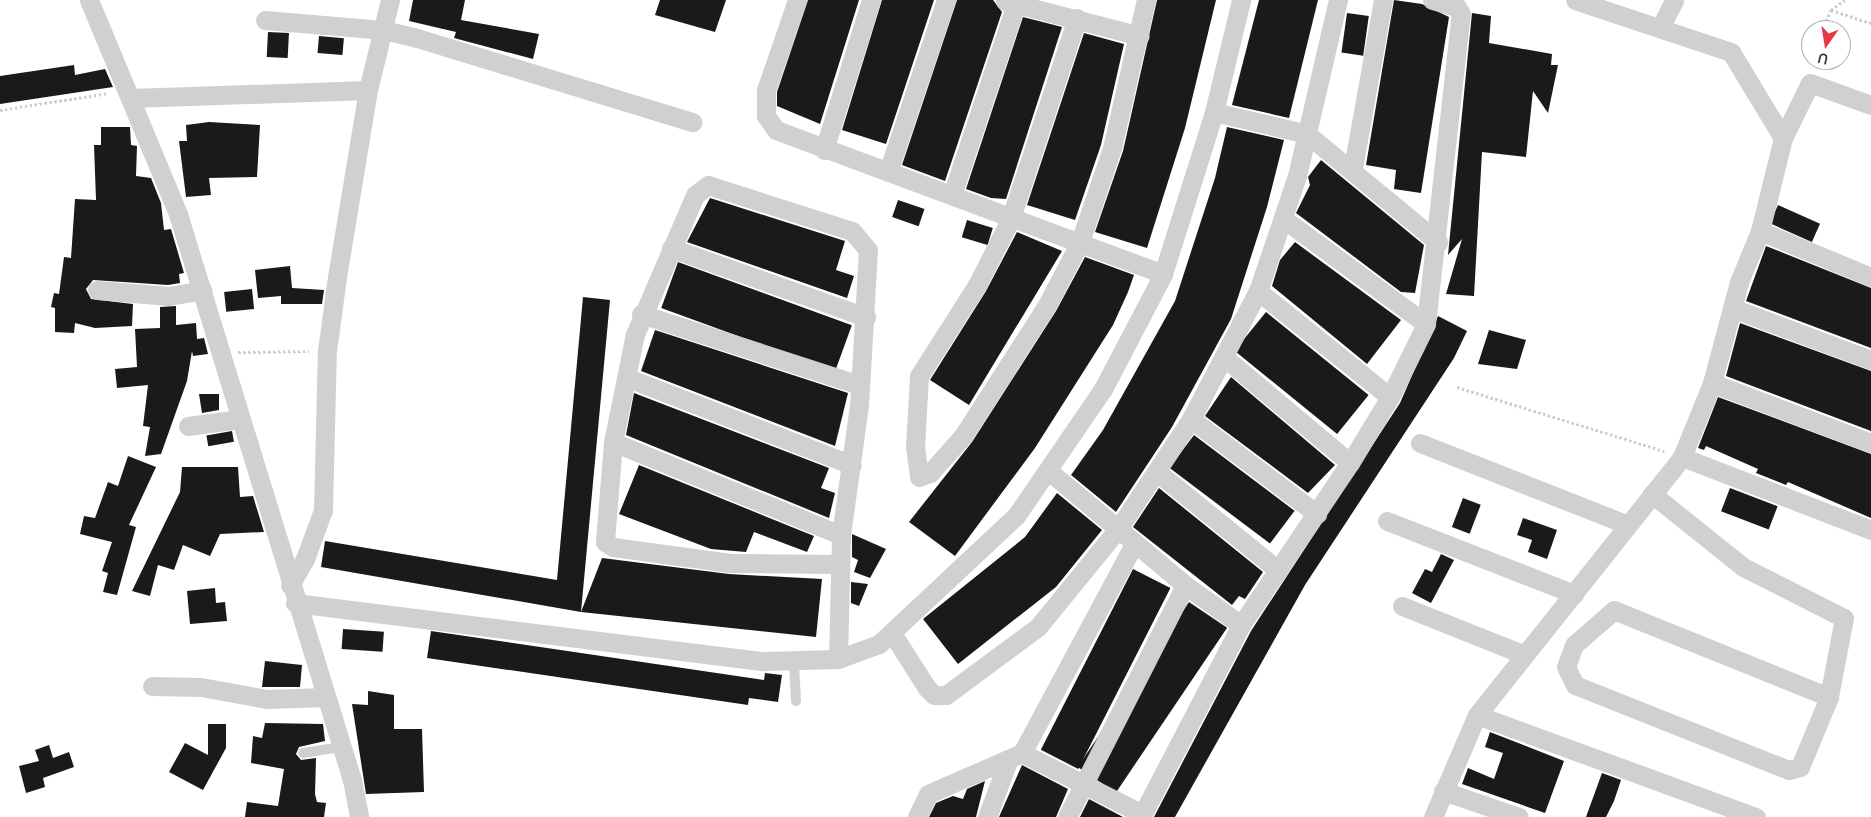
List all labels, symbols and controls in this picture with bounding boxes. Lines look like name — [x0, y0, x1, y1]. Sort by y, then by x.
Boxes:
north arrow — [1801, 20, 1851, 70]
text: U — [1816, 49, 1830, 70]

